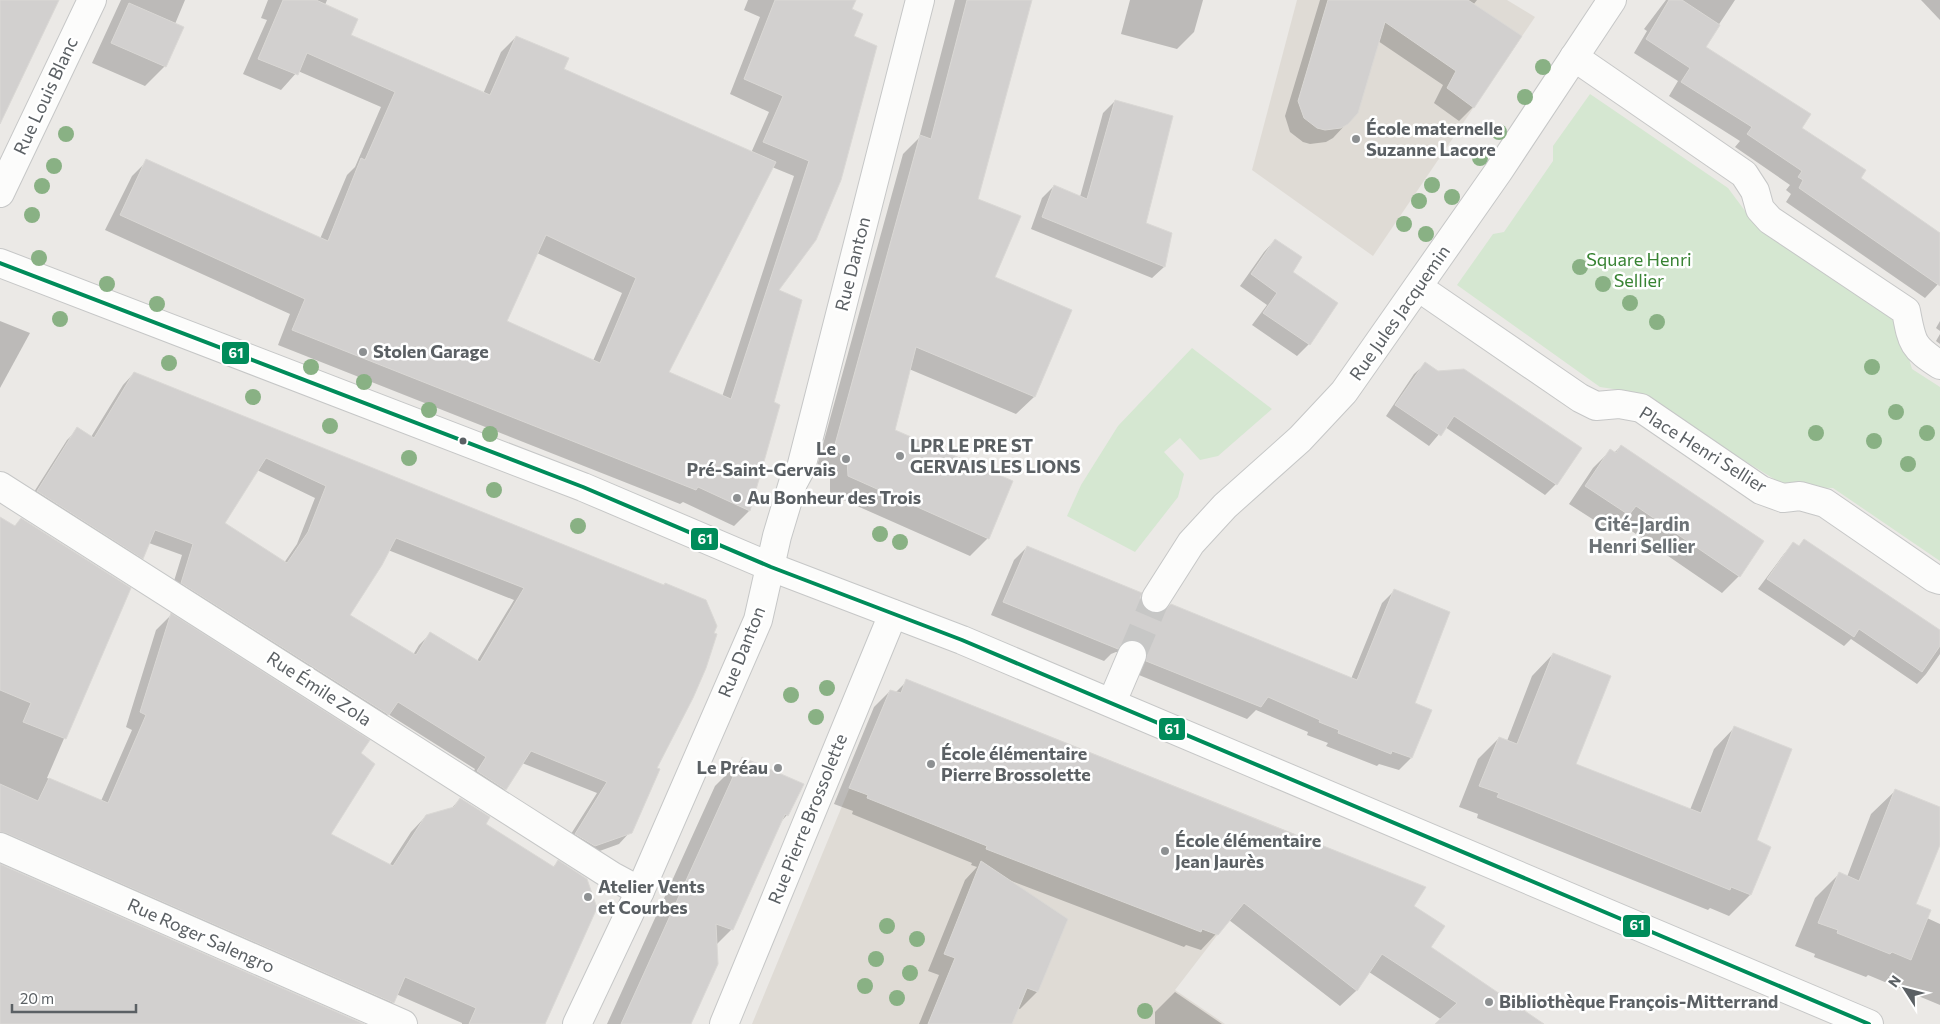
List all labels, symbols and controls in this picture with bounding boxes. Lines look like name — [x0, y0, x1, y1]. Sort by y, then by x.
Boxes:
street label: Rue Louis Blanc — [8, 33, 82, 158]
place label: École maternelle Suzanne Lacore — [1366, 117, 1503, 160]
marker: École maternelle Suzanne Lacore — [1350, 133, 1362, 145]
street label: Rue Danton — [830, 214, 874, 313]
street label: Rue Jules Jacquemin — [1344, 240, 1454, 384]
park label: Square Henri Sellier — [1586, 248, 1692, 291]
place label: Stolen Garage — [373, 340, 489, 362]
line badge: 61 — [221, 341, 250, 365]
text: 61 — [229, 344, 243, 361]
marker: Stolen Garage — [357, 346, 369, 358]
street label: Place Henri Sellier — [1636, 401, 1771, 497]
place label: LPR LE PRE ST GERVAIS LES LIONS — [910, 434, 1081, 477]
unlabelled marker — [458, 436, 468, 446]
place label: Le Pré-Saint-Gervais — [686, 437, 836, 480]
marker: LPR LE PRE ST GERVAIS LES LIONS — [894, 450, 906, 462]
marker: Le Pré-Saint-Gervais — [840, 453, 852, 465]
place label: Au Bonheur des Trois — [747, 486, 921, 508]
marker: Au Bonheur des Trois — [731, 492, 743, 504]
district label: Cité-Jardin Henri Sellier — [1589, 512, 1696, 557]
line badge: 61 — [690, 527, 719, 551]
text: 61 — [698, 530, 712, 547]
street label: Rue Danton — [713, 603, 769, 700]
street label: Rue Émile Zola — [263, 646, 376, 730]
line badge: 61 — [1158, 717, 1186, 741]
text: 61 — [1165, 720, 1179, 737]
street label: Rue Pierre Brossolette — [763, 730, 851, 907]
place label: École élémentaire Pierre Brossolette — [941, 742, 1091, 785]
place label: Le Préau — [697, 756, 768, 778]
marker: École élémentaire Pierre Brossolette — [925, 758, 937, 770]
marker: Le Préau — [772, 762, 784, 774]
place label: École élémentaire Jean Jaurès — [1175, 829, 1321, 872]
marker: École élémentaire Jean Jaurès — [1159, 845, 1171, 857]
place label: Atelier Vents et Courbes — [598, 875, 705, 918]
marker: Atelier Vents et Courbes — [582, 891, 594, 903]
street label: Rue Roger Salengro — [124, 893, 278, 977]
line badge: 61 — [1622, 914, 1651, 938]
text: 61 — [1630, 916, 1644, 933]
north arrow — [1880, 964, 1930, 1014]
text: N — [1884, 972, 1904, 990]
scale bar — [12, 982, 136, 1014]
text: 20 m — [20, 989, 54, 1007]
place label: Bibliothèque François-Mitterrand — [1499, 990, 1778, 1012]
marker: Bibliothèque François-Mitterrand — [1483, 996, 1495, 1008]

